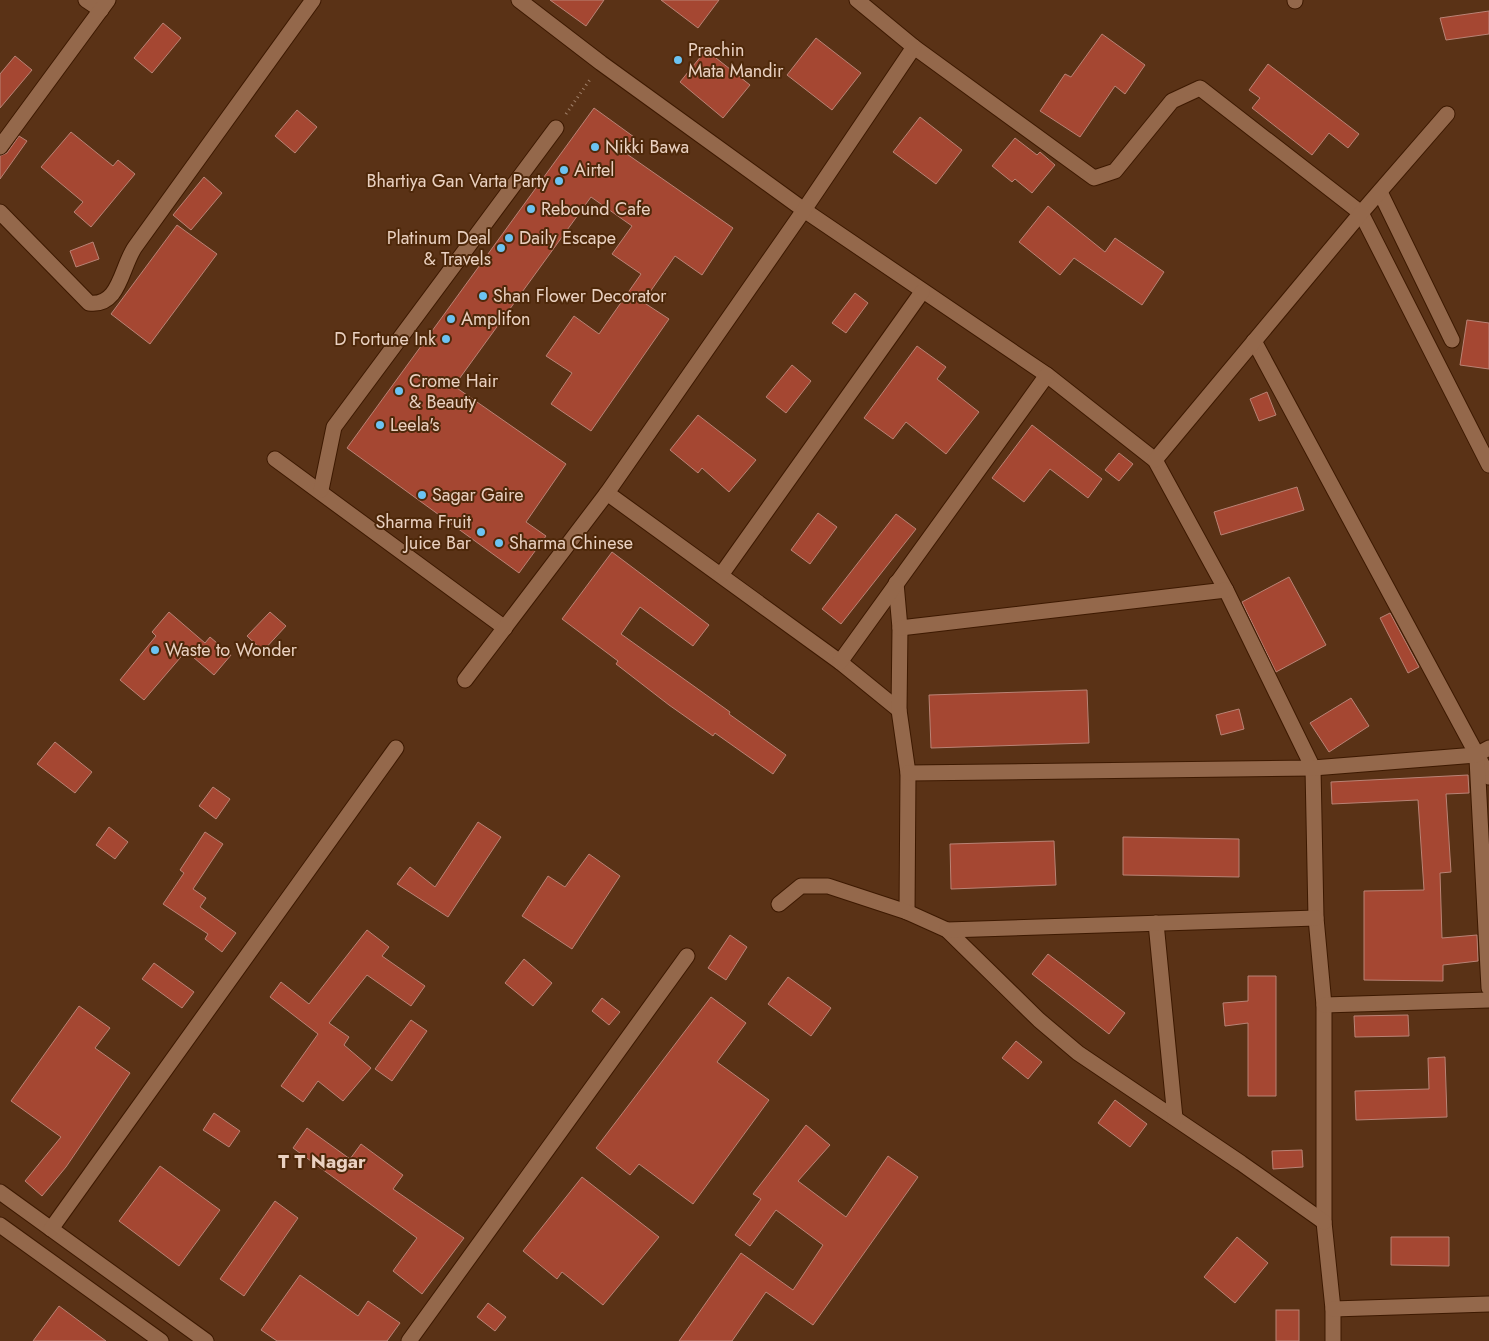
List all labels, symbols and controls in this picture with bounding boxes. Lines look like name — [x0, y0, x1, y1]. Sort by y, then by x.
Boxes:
place label: Prachin Mata Mandir — [688, 37, 784, 84]
marker: Prachin Mata Mandir — [672, 54, 684, 66]
place label: Nikki Bawa — [605, 134, 689, 160]
marker: Nikki Bawa — [589, 141, 601, 153]
place label: Airtel — [574, 157, 614, 183]
marker: Airtel — [558, 164, 570, 176]
place label: Bhartiya Gan Varta Party — [367, 168, 549, 194]
marker: Bhartiya Gan Varta Party — [553, 175, 565, 187]
place label: Rebound Cafe — [541, 196, 650, 222]
marker: Rebound Cafe — [525, 203, 537, 215]
place label: Platinum Deal & Travels — [387, 225, 491, 272]
place label: Daily Escape — [519, 225, 616, 251]
marker: Daily Escape — [503, 232, 515, 244]
marker: Platinum Deal & Travels — [495, 242, 507, 254]
place label: Shan Flower Decorator — [493, 283, 667, 309]
marker: Shan Flower Decorator — [477, 290, 489, 302]
place label: Amplifon — [461, 306, 530, 332]
marker: Amplifon — [445, 313, 457, 325]
place label: D Fortune Ink — [334, 326, 436, 352]
marker: D Fortune Ink — [440, 333, 452, 345]
place label: Crome Hair & Beauty — [409, 368, 499, 415]
marker: Crome Hair & Beauty — [393, 385, 405, 397]
place label: Leela's — [390, 412, 439, 438]
marker: Leela's — [374, 419, 386, 431]
place label: Sagar Gaire — [432, 482, 523, 508]
marker: Sagar Gaire — [416, 489, 428, 501]
place label: Sharma Fruit Juice Bar — [375, 509, 472, 556]
marker: Sharma Fruit Juice Bar — [475, 526, 487, 538]
place label: Sharma Chinese — [509, 530, 633, 556]
marker: Sharma Chinese — [493, 537, 505, 549]
place label: Waste to Wonder — [165, 637, 298, 663]
marker: Waste to Wonder — [149, 644, 161, 656]
district label: T T Nagar — [278, 1148, 366, 1175]

